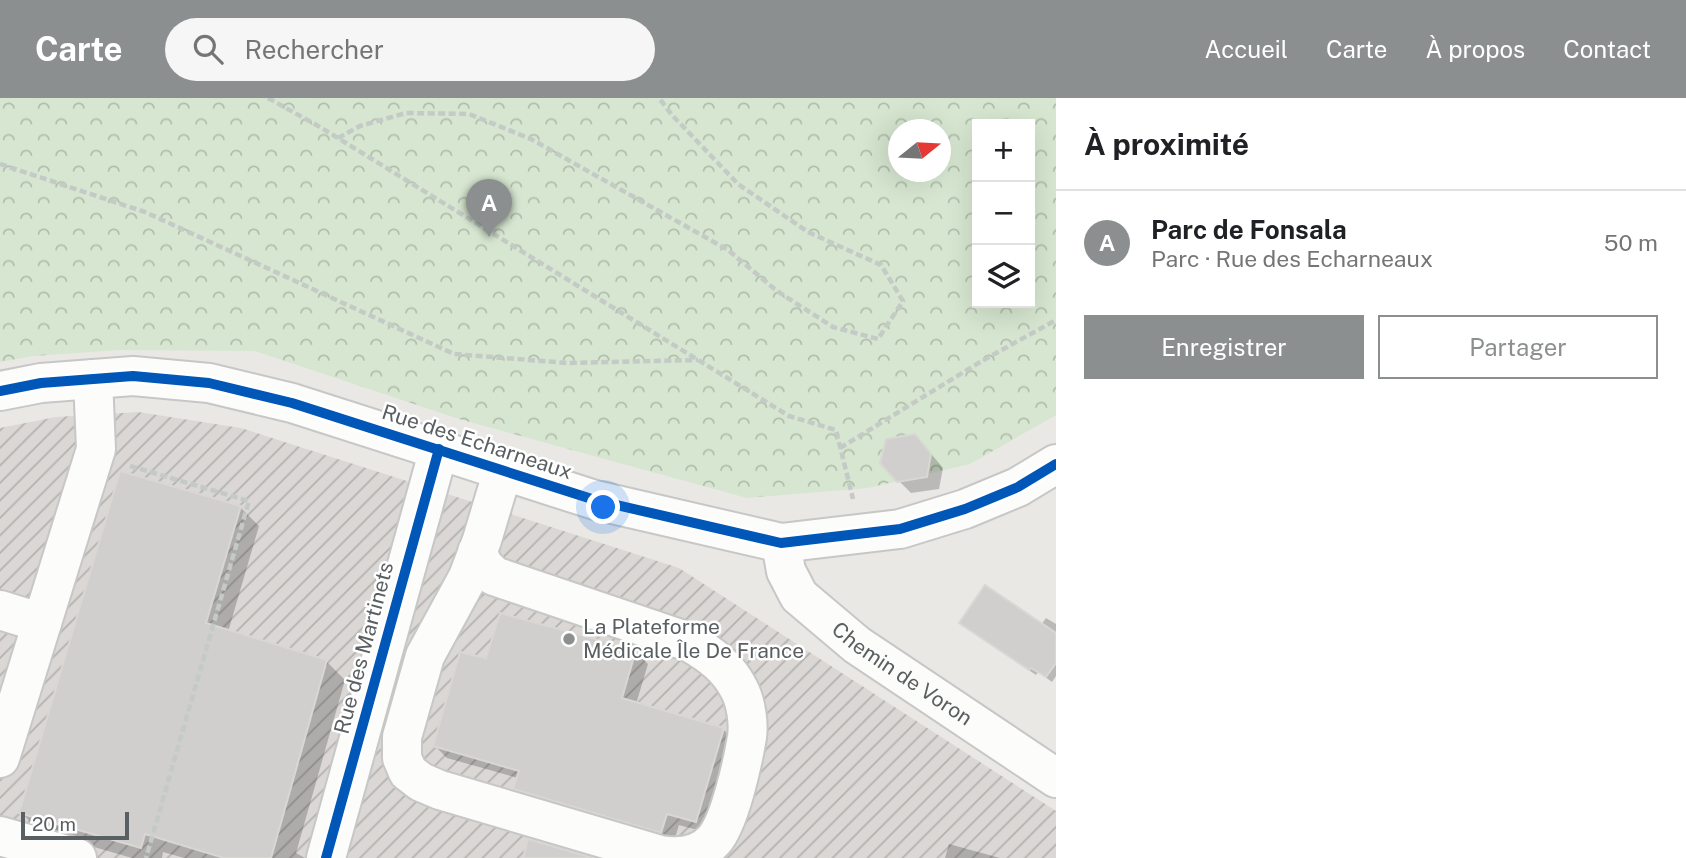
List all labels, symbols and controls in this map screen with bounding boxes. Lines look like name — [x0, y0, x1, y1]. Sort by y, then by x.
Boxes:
search box — [165, 18, 655, 81]
text: Carte — [35, 30, 123, 68]
icon: search — [189, 30, 227, 68]
text: Rechercher — [245, 34, 384, 65]
text: Accueil — [1205, 35, 1288, 63]
text: Carte — [1326, 35, 1387, 63]
text: À propos — [1425, 35, 1525, 63]
text: Contact — [1563, 35, 1651, 63]
north arrow — [888, 119, 951, 182]
map controls — [972, 119, 1035, 308]
button: + — [972, 119, 1035, 182]
text: À proximité — [1084, 126, 1249, 162]
pin: A — [466, 179, 512, 237]
button: − — [972, 182, 1035, 245]
text: Parc de Fonsala — [1151, 214, 1347, 245]
text: A — [1099, 229, 1115, 256]
text: 50 m — [1604, 229, 1658, 256]
button: layers — [972, 245, 1035, 308]
text: Parc · Rue des Echarneaux — [1151, 245, 1433, 272]
button: Enregistrer — [1084, 315, 1364, 379]
button: Partager — [1378, 315, 1658, 379]
street label: Rue des Echarneaux — [379, 399, 576, 484]
your location — [586, 490, 620, 524]
street label: Rue des Martinets — [329, 559, 398, 736]
place label: La Plateforme Médicale Île De France — [583, 614, 804, 663]
street label: Chemin de Voron — [827, 616, 977, 731]
marker: La Plateforme Médicale Île De France — [561, 631, 577, 647]
scale bar — [21, 809, 130, 841]
text: 20 m — [32, 813, 76, 835]

